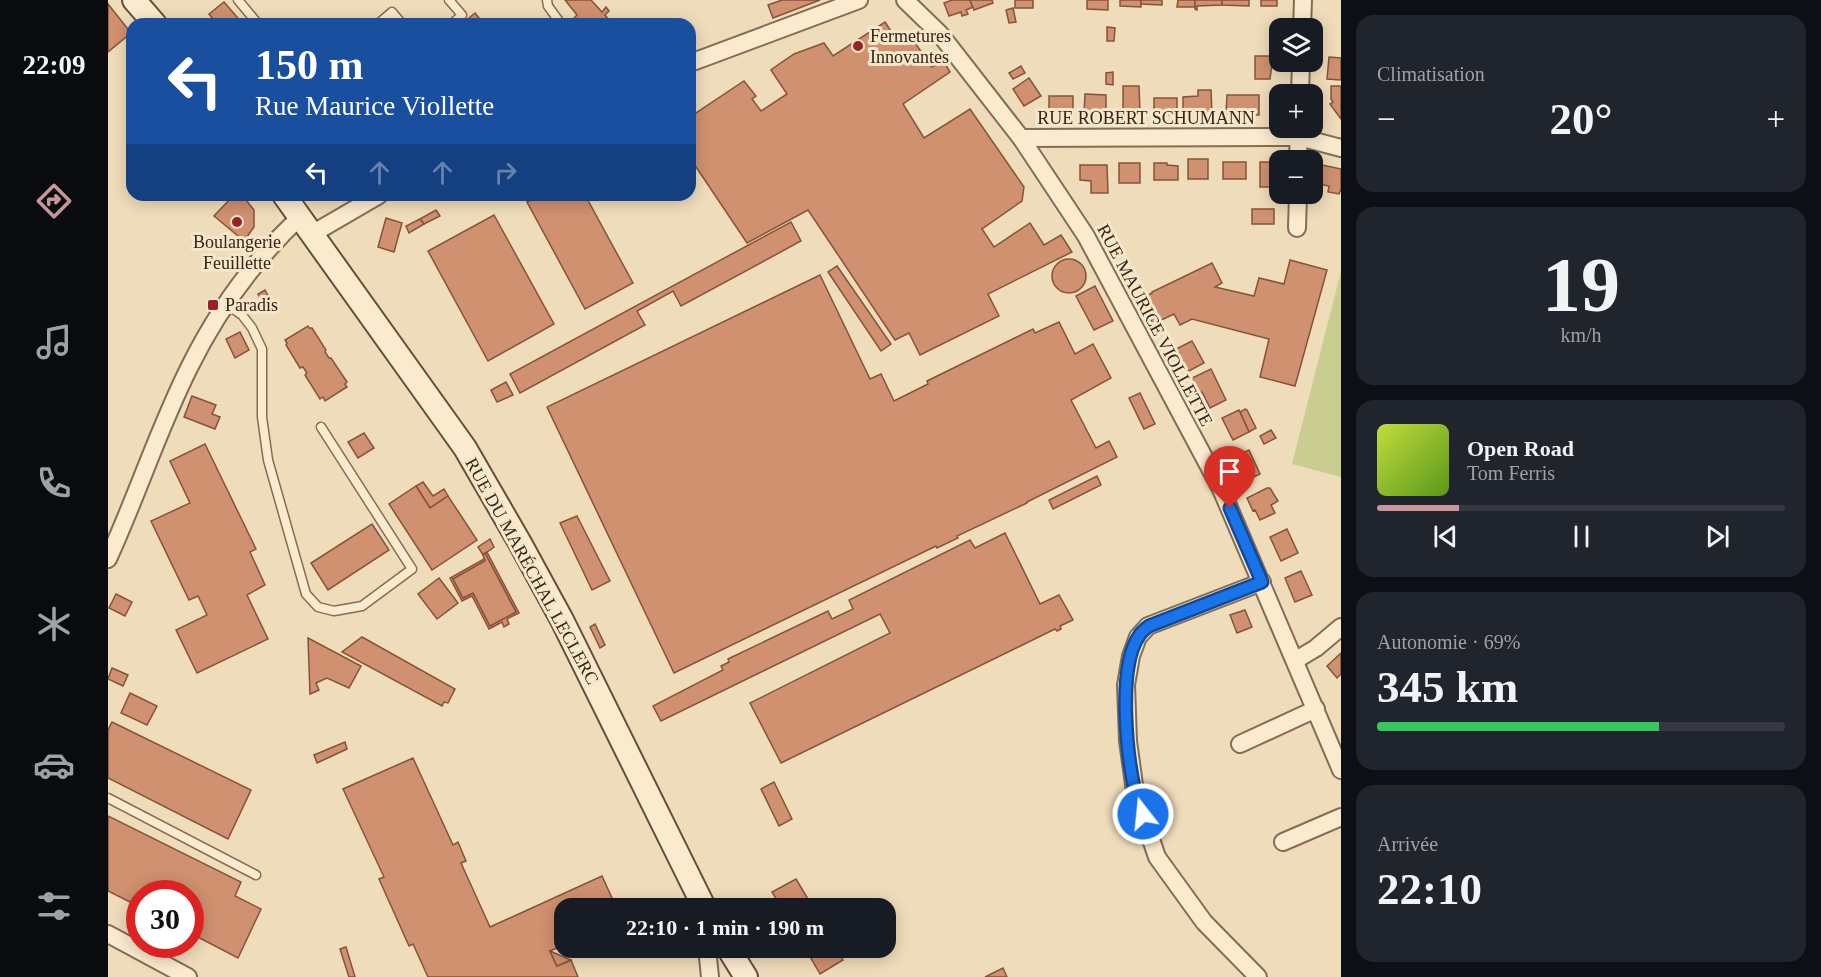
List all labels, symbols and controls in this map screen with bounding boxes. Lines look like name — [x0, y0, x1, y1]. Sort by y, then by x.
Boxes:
map controls — [1269, 18, 1323, 204]
button: layers — [1269, 18, 1323, 72]
place label: Fermetures Innovantes — [870, 26, 951, 67]
marker: Fermetures Innovantes — [851, 39, 865, 53]
icon: left — [156, 42, 234, 120]
text: 150 m — [255, 42, 364, 88]
text: 22:09 — [23, 50, 86, 80]
text: Climatisation — [1377, 63, 1485, 85]
button: + — [1269, 84, 1323, 138]
text: Rue Maurice Viollette — [255, 91, 494, 121]
text: 20° — [1550, 94, 1613, 144]
text: − — [1377, 101, 1396, 137]
text: + — [1766, 101, 1785, 137]
street label: RUE ROBERT SCHUMANN — [1037, 108, 1255, 128]
button: − — [1269, 150, 1323, 204]
icon: left — [300, 156, 333, 189]
icon: ahead — [363, 156, 396, 189]
icon: ahead — [426, 156, 459, 189]
icon: right — [489, 156, 522, 189]
icon: directions — [33, 180, 75, 222]
marker: Boulangerie Feuillette — [230, 215, 244, 229]
street label: RUE MAURICE VIOLLETTE — [1093, 221, 1217, 429]
place label: Boulangerie Feuillette — [193, 232, 281, 273]
text: 19 — [1542, 241, 1620, 328]
place label: Paradis — [225, 295, 278, 315]
marker: Paradis — [206, 298, 220, 312]
icon: music — [33, 321, 75, 363]
text: km/h — [1560, 324, 1602, 346]
text: Open Road — [1467, 436, 1574, 461]
pin — [1204, 446, 1255, 508]
street label: RUE DU MARÉCHAL LECLERC — [461, 454, 604, 688]
icon: arrive — [1213, 455, 1246, 488]
icon: phone — [33, 462, 75, 504]
text: Tom Ferris — [1467, 462, 1555, 484]
icon: previous — [1429, 520, 1462, 553]
icon: pause — [1565, 520, 1598, 553]
icon: next — [1701, 520, 1734, 553]
icon: climate — [33, 603, 75, 645]
text: Autonomie · 69% — [1377, 631, 1520, 653]
text: 345 km — [1377, 662, 1518, 712]
icon: car — [33, 744, 75, 786]
position arrow — [1111, 782, 1175, 846]
text: Arrivée — [1377, 833, 1438, 855]
text: 22:10 — [1377, 864, 1482, 914]
speed limit sign: 30 — [126, 880, 204, 958]
icon: filters — [33, 885, 75, 927]
text: 22:10 · 1 min · 190 m — [626, 915, 824, 940]

